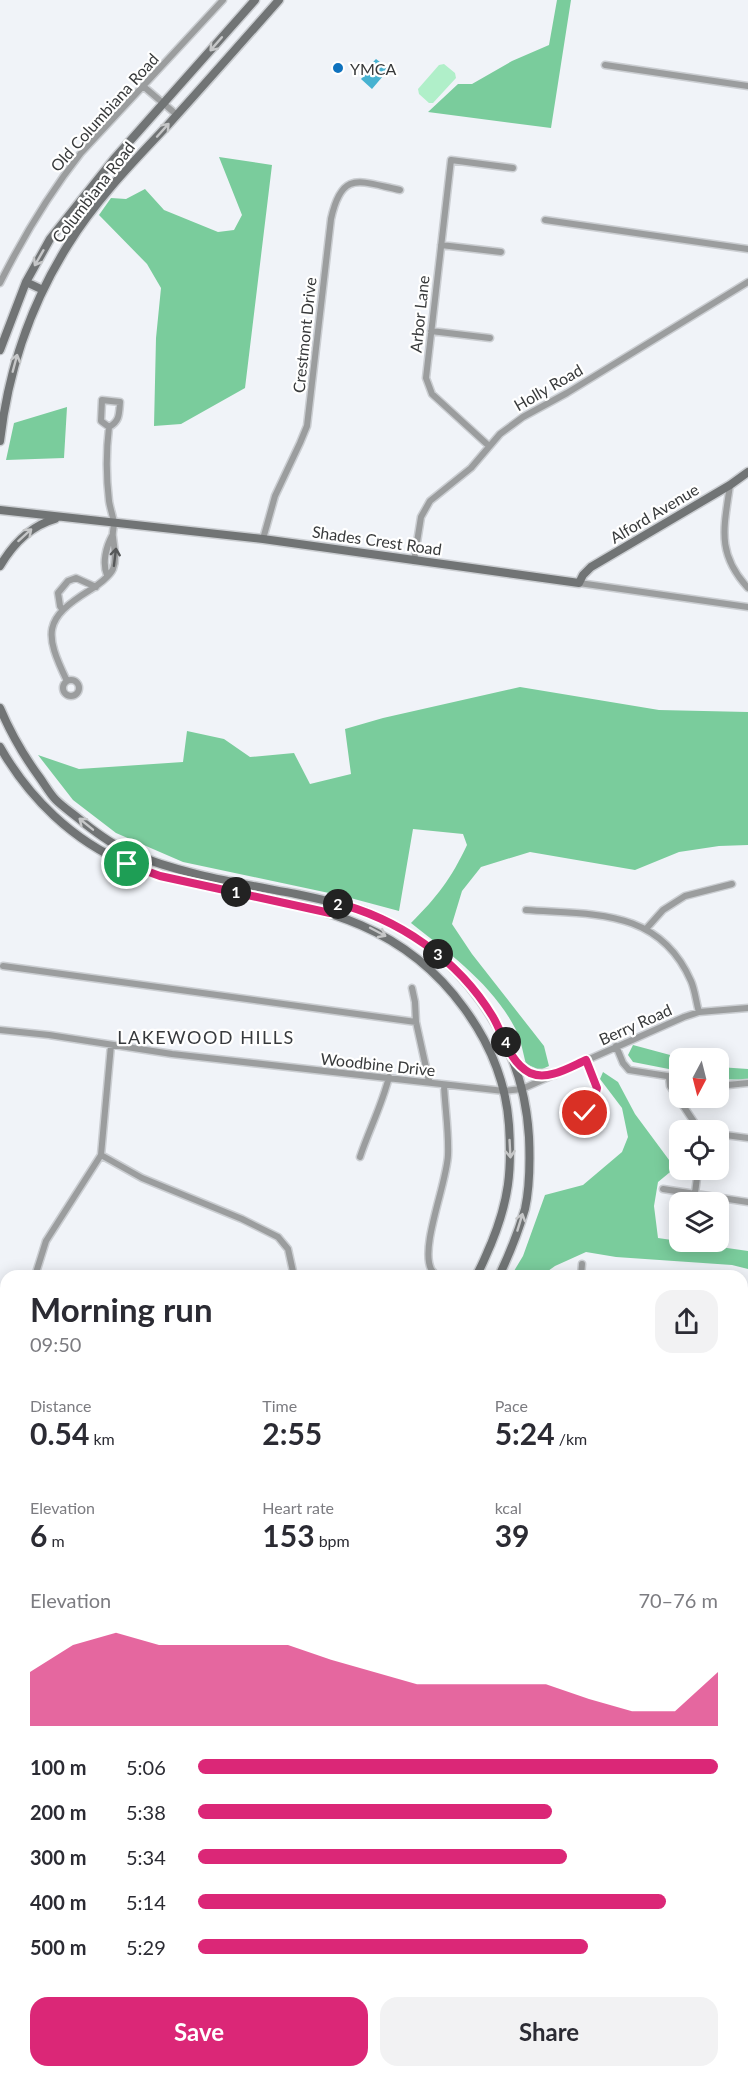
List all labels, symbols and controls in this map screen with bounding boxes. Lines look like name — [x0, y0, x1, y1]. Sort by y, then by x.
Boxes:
one-way arrow — [209, 36, 223, 51]
street label: Old Columbiana Road — [46, 49, 162, 175]
place label: YMCA — [350, 59, 397, 78]
marker: YMCA — [331, 61, 345, 75]
one-way arrow — [156, 123, 170, 138]
street label: Columbiana Road — [48, 138, 138, 246]
one-way arrow — [33, 249, 44, 267]
street label: Arbor Lane — [405, 274, 433, 354]
street label: Crestmont Drive — [288, 276, 320, 394]
one-way arrow — [10, 354, 21, 373]
street label: Holly Road — [510, 360, 586, 414]
street label: Alford Avenue — [606, 479, 702, 547]
street label: Shades Crest Road — [311, 521, 443, 559]
one-way arrow — [17, 528, 32, 542]
one-way arrow — [109, 548, 120, 567]
one-way arrow — [79, 817, 94, 831]
pin — [101, 838, 152, 889]
icon: arrive — [110, 847, 143, 880]
pin: 1 — [221, 877, 251, 907]
text: 1 — [231, 882, 241, 901]
pin: 2 — [323, 889, 353, 919]
text: 2 — [333, 894, 343, 913]
one-way arrow — [368, 927, 386, 938]
pin: 3 — [423, 939, 453, 969]
text: 3 — [433, 944, 443, 963]
street label: Berry Road — [596, 1000, 674, 1048]
district label: LAKEWOOD HILLS — [117, 1026, 295, 1048]
pin: 4 — [491, 1027, 521, 1057]
text: 4 — [501, 1032, 511, 1051]
north arrow — [669, 1048, 729, 1108]
map controls — [669, 1048, 729, 1252]
street label: Woodbine Drive — [320, 1049, 436, 1079]
pin — [559, 1087, 610, 1138]
icon: check — [568, 1096, 601, 1129]
button: locate — [669, 1120, 729, 1180]
one-way arrow — [505, 1139, 516, 1158]
button: layers — [669, 1192, 729, 1252]
one-way arrow — [516, 1213, 527, 1232]
text: Morning run — [30, 1289, 213, 1329]
button: share — [655, 1290, 718, 1353]
text: 09:50 — [30, 1332, 81, 1356]
text: Distance — [30, 1396, 91, 1415]
text: Time — [262, 1396, 297, 1415]
text: Pace — [495, 1396, 528, 1415]
text: 0.54 — [30, 1415, 89, 1451]
text: 2:55 — [262, 1415, 322, 1451]
text: 5:24 — [495, 1415, 555, 1451]
text: km — [89, 1429, 115, 1448]
text: /km — [555, 1429, 587, 1448]
text: Elevation — [30, 1498, 95, 1517]
text: Heart rate — [262, 1498, 334, 1517]
text: kcal — [495, 1498, 522, 1517]
text: 6 — [30, 1517, 47, 1553]
text: 153 — [262, 1517, 315, 1553]
text: 39 — [495, 1517, 529, 1553]
text: m — [47, 1531, 65, 1550]
text: bpm — [315, 1531, 350, 1550]
text: Elevation — [30, 1588, 111, 1612]
text: 70–76 m — [638, 1588, 718, 1612]
text: 100 m — [30, 1755, 86, 1779]
text: 5:06 — [126, 1755, 166, 1779]
text: 200 m — [30, 1800, 86, 1824]
text: 5:38 — [126, 1800, 166, 1824]
text: 300 m — [30, 1845, 86, 1869]
text: 5:34 — [126, 1845, 166, 1869]
text: 400 m — [30, 1890, 86, 1914]
text: 5:14 — [126, 1890, 166, 1914]
text: 500 m — [30, 1935, 86, 1959]
text: 5:29 — [126, 1935, 166, 1959]
button: Save — [30, 1997, 368, 2066]
button: Share — [380, 1997, 718, 2066]

